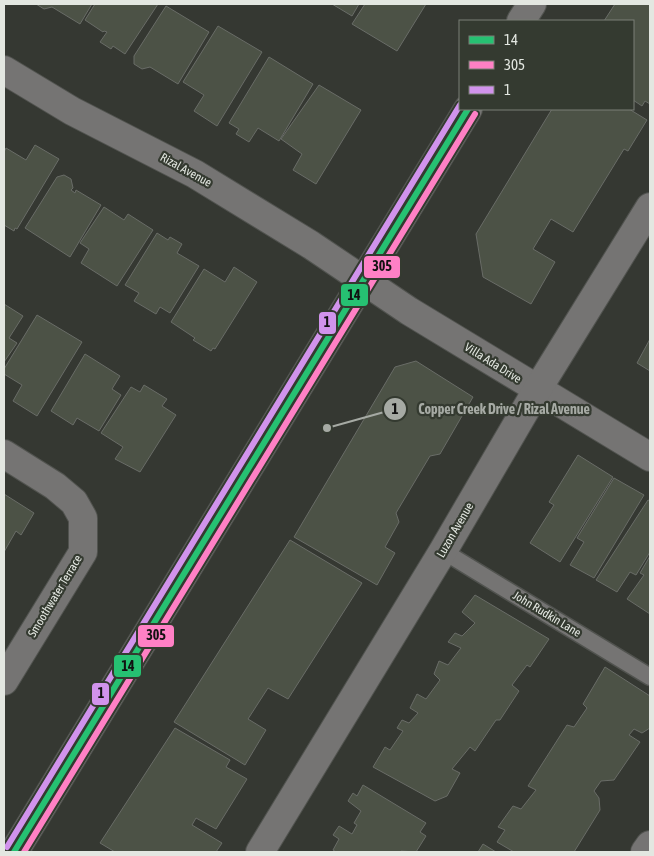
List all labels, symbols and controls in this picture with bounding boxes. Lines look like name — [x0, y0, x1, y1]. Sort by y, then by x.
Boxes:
legend — [459, 20, 634, 110]
text: 14 — [504, 31, 518, 48]
text: 305 — [504, 56, 525, 73]
text: 1 — [504, 81, 511, 98]
street label: Rizal Avenue — [158, 150, 214, 190]
line badge: 305 — [363, 255, 401, 279]
text: 305 — [372, 258, 392, 274]
line badge: 14 — [340, 283, 369, 307]
text: 14 — [347, 287, 361, 303]
line badge: 1 — [318, 311, 337, 335]
text: 1 — [324, 314, 331, 330]
street label: Villa Ada Drive — [462, 340, 524, 386]
callout: Copper Creek Drive / Rizal Avenue — [383, 395, 599, 424]
text: 1 — [391, 400, 399, 417]
text: Copper Creek Drive / Rizal Avenue — [418, 401, 590, 417]
street label: Luzon Avenue — [434, 500, 476, 560]
street label: Smoothwater Terrace — [25, 552, 85, 640]
street label: John Rudkin Lane — [510, 588, 584, 640]
line badge: 305 — [137, 624, 175, 648]
text: 305 — [146, 627, 166, 643]
line badge: 14 — [113, 654, 142, 678]
text: 14 — [121, 658, 135, 674]
line badge: 1 — [91, 682, 110, 706]
text: 1 — [98, 685, 105, 701]

